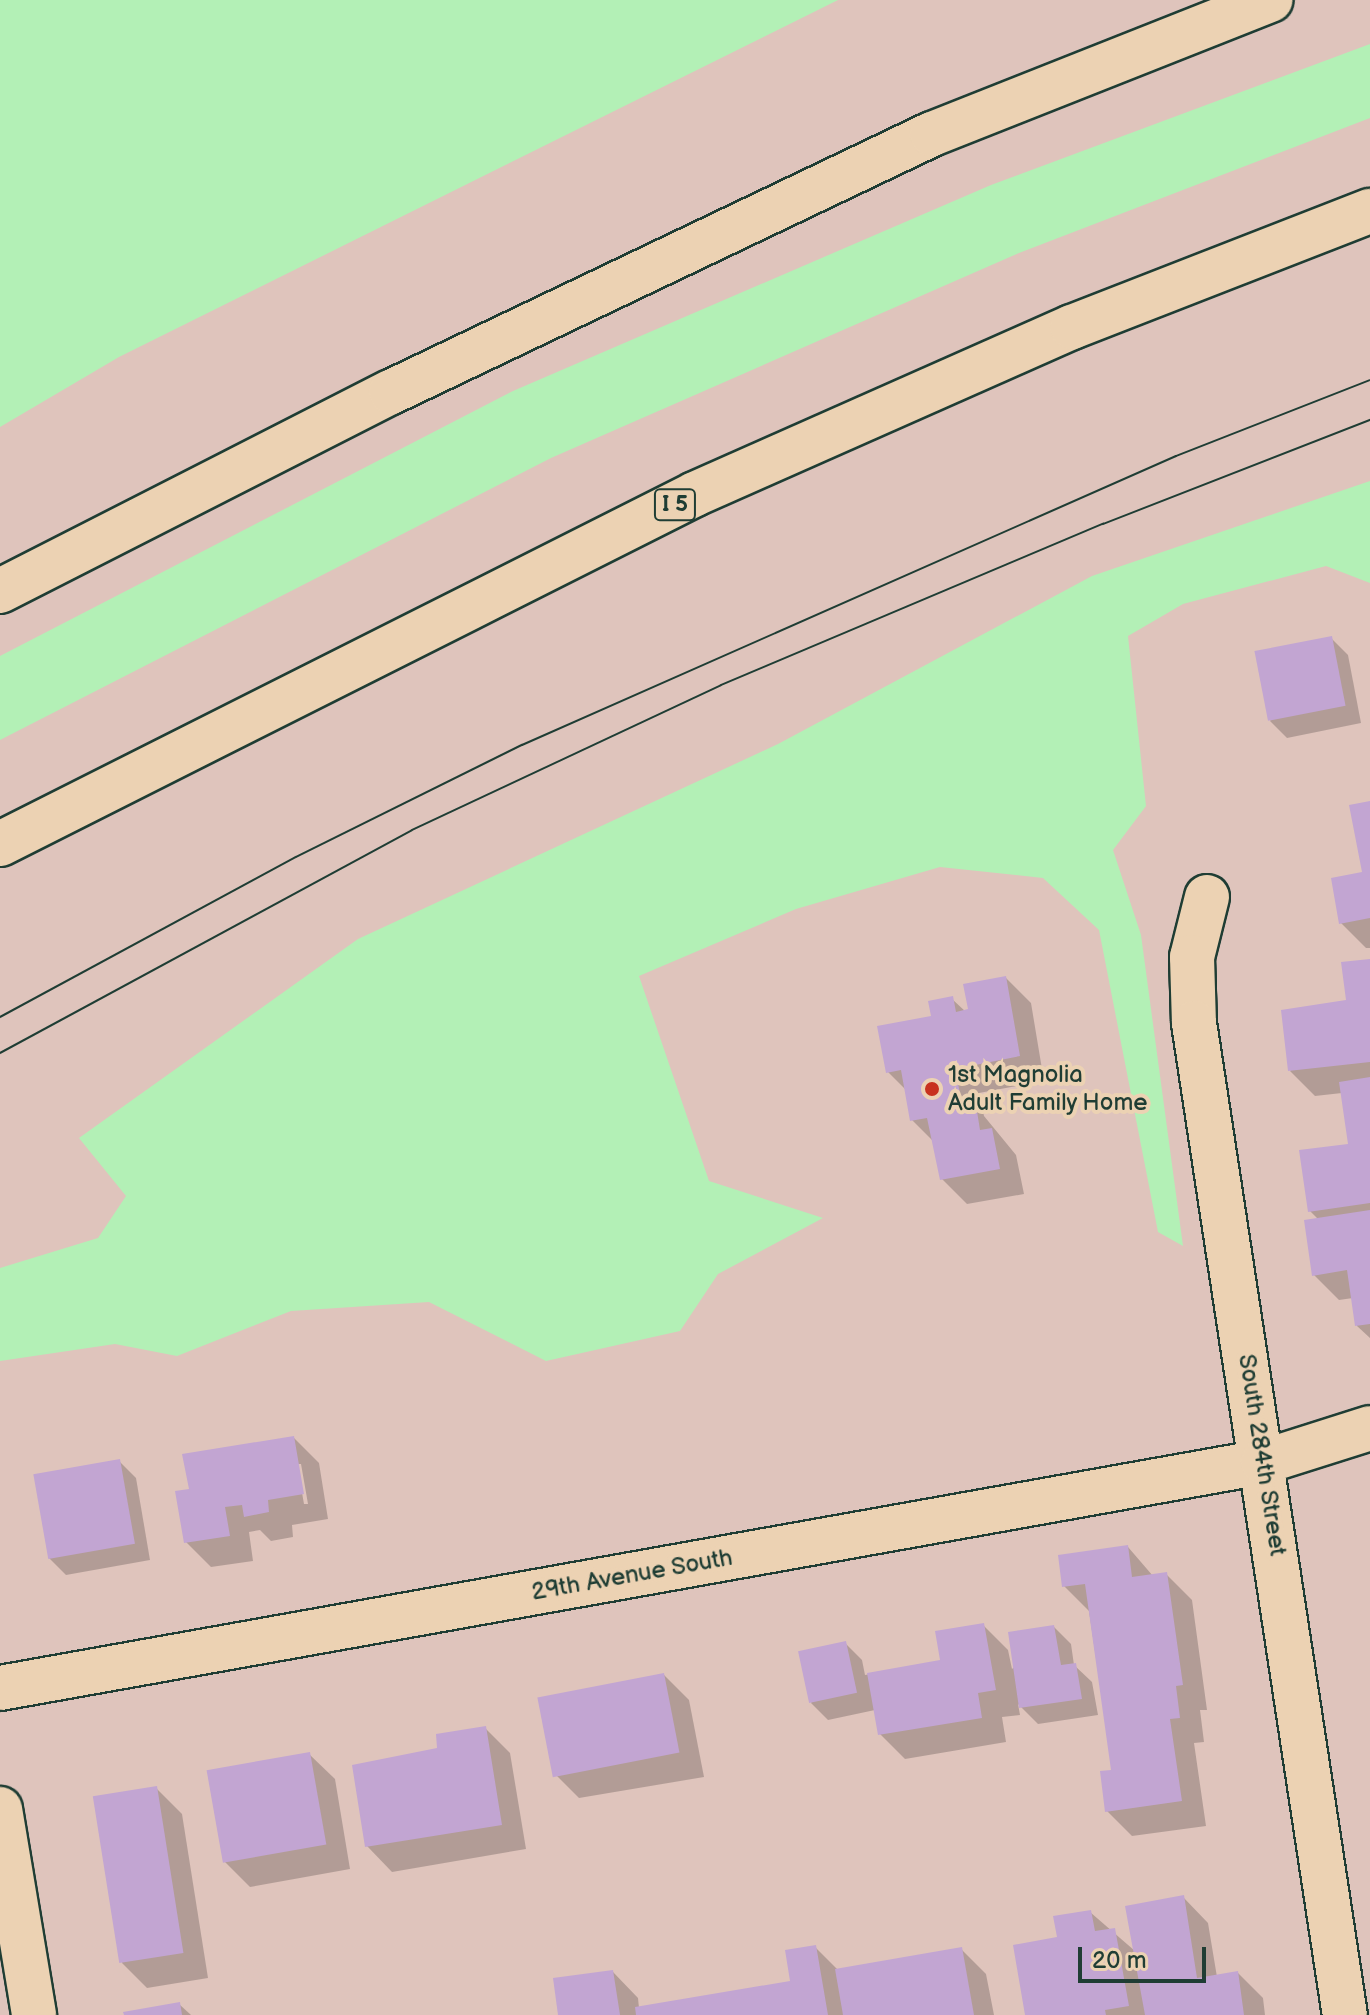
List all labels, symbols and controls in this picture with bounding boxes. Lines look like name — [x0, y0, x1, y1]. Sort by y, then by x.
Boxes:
road number: I 5 — [653, 487, 697, 523]
place label: 1st Magnolia Adult Family Home — [948, 1061, 1149, 1117]
marker: 1st Magnolia Adult Family Home — [923, 1080, 941, 1098]
street label: South 284th Street — [1232, 1352, 1292, 1558]
street label: 29th Avenue South — [529, 1543, 735, 1607]
scale bar — [1082, 1931, 1210, 1981]
text: 20 m — [1092, 1946, 1147, 1975]

